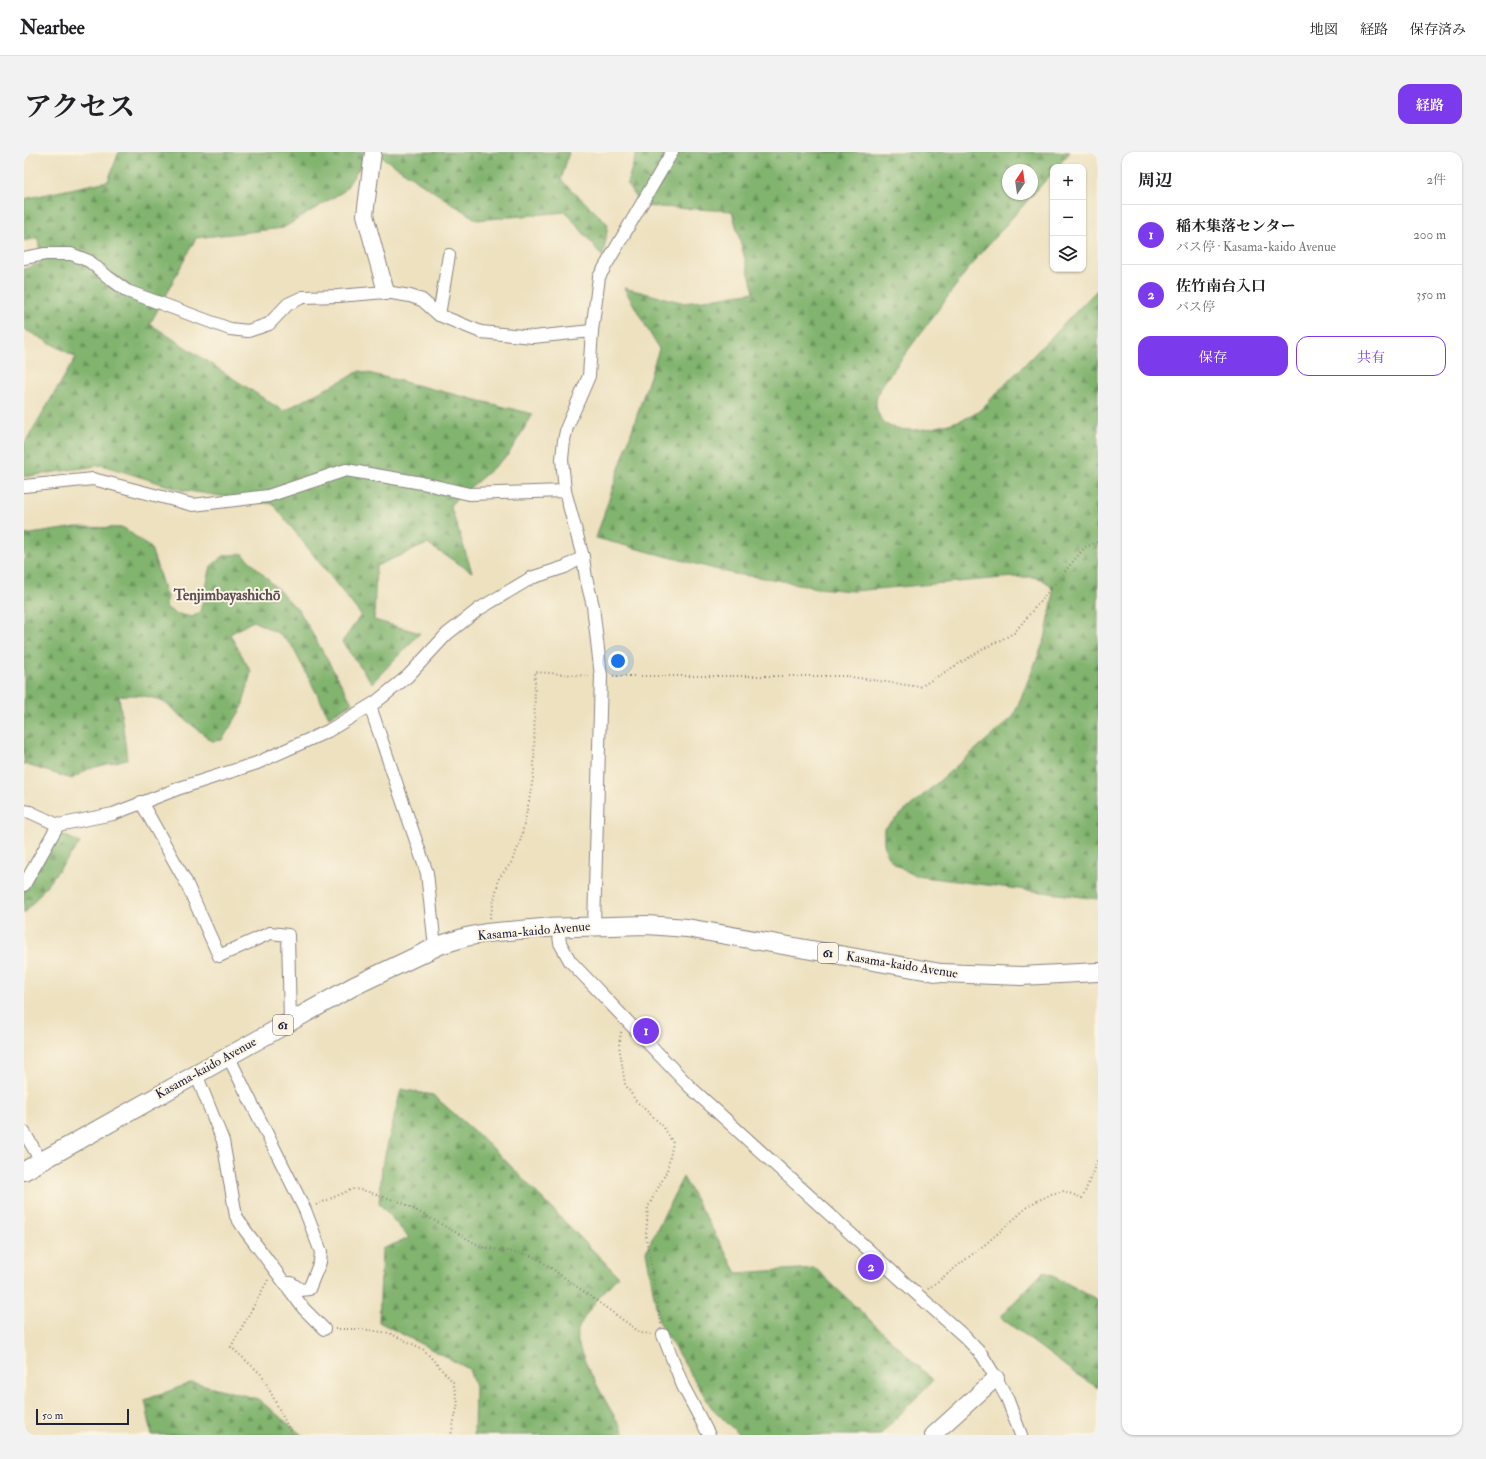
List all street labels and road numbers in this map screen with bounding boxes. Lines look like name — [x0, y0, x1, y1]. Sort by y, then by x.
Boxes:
street label: Kasama-kaido Avenue — [477, 918, 592, 944]
road number: 61 — [818, 943, 838, 963]
street label: Kasama-kaido Avenue — [845, 948, 960, 982]
road number: 61 — [273, 1015, 293, 1035]
street label: Kasama-kaido Avenue — [153, 1033, 260, 1102]

